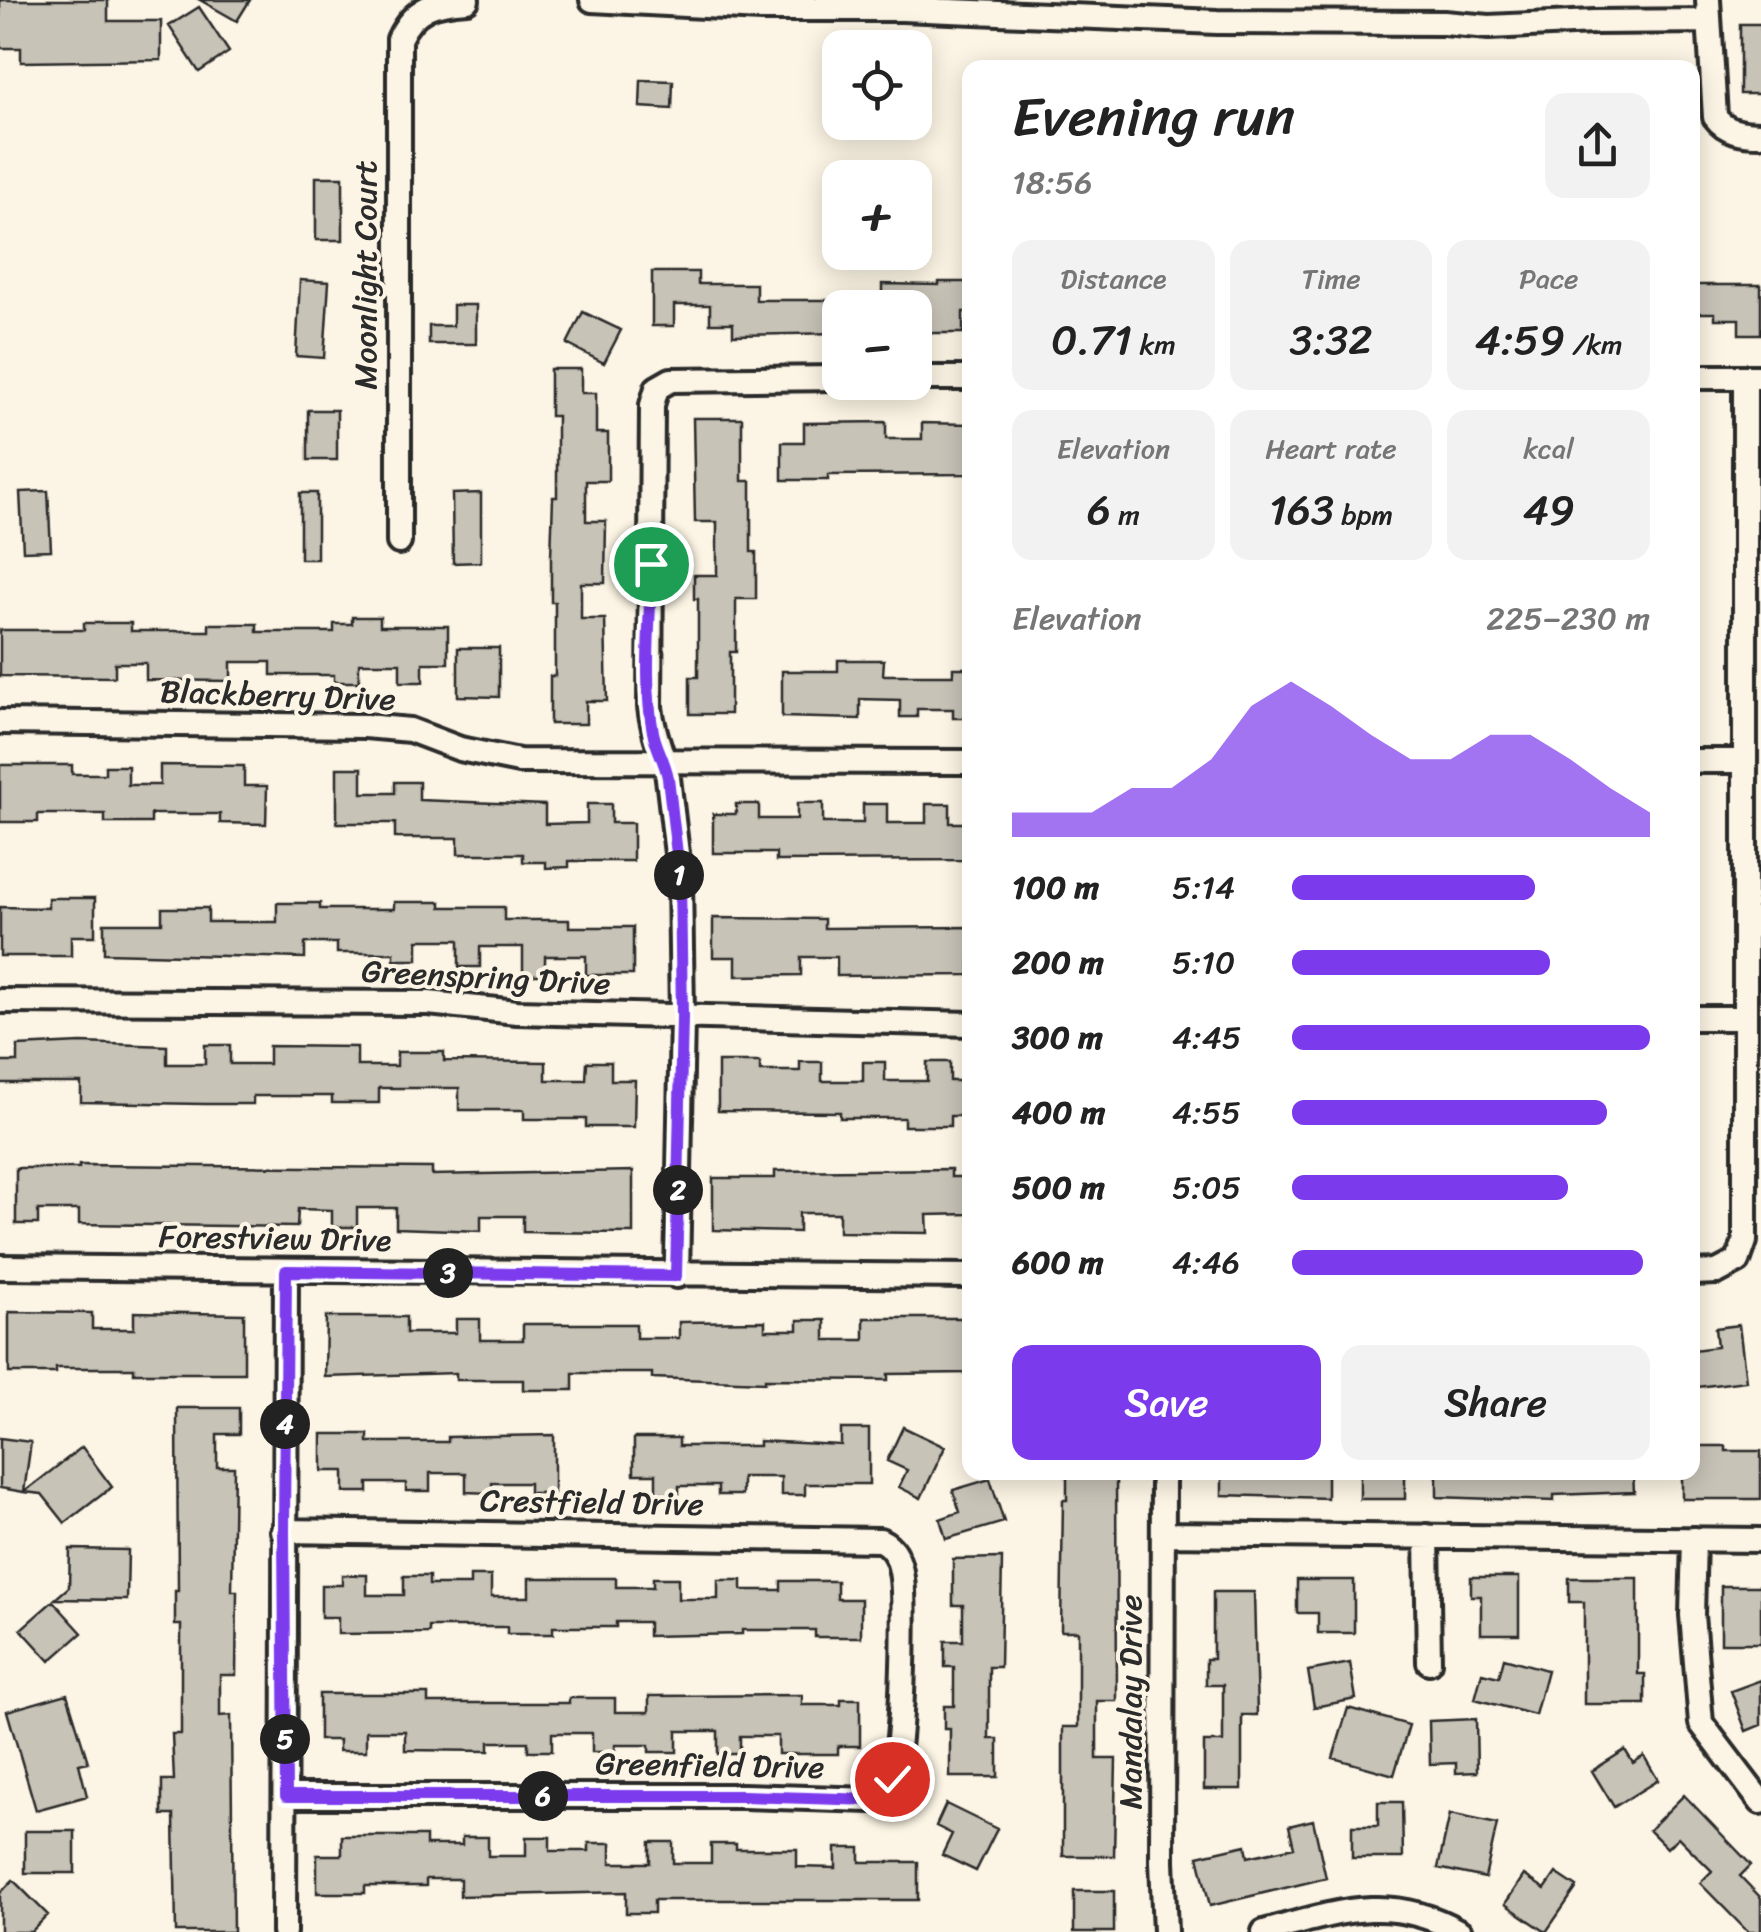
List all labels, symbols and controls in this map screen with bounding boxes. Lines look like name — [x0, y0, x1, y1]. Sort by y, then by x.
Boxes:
map controls — [822, 30, 932, 400]
button: locate — [822, 30, 932, 140]
text: Evening run — [1012, 68, 1295, 165]
button: share — [1545, 93, 1650, 198]
text: 18:56 — [1012, 154, 1092, 211]
street label: Moonlight Court — [337, 160, 394, 390]
button: + — [822, 160, 932, 270]
text: Distance — [1060, 254, 1166, 303]
text: Time — [1301, 254, 1361, 303]
text: Pace — [1519, 254, 1578, 303]
button: − — [822, 290, 932, 400]
text: 0.71 — [1051, 303, 1132, 377]
text: 3:32 — [1289, 303, 1373, 377]
text: 4:59 — [1475, 303, 1565, 377]
text: km — [1132, 320, 1176, 369]
text: /km — [1565, 320, 1623, 369]
text: Elevation — [1057, 424, 1170, 473]
text: Heart rate — [1265, 424, 1397, 473]
text: kcal — [1523, 424, 1574, 473]
text: 6 — [1087, 473, 1111, 547]
text: 163 — [1269, 473, 1334, 547]
text: 49 — [1523, 473, 1575, 547]
text: m — [1111, 490, 1140, 539]
text: bpm — [1334, 490, 1393, 539]
pin — [609, 522, 694, 607]
icon: arrive — [624, 537, 679, 592]
text: Elevation — [1012, 590, 1142, 647]
text: 225–230 m — [1486, 590, 1650, 647]
street label: Blackberry Drive — [159, 663, 397, 728]
pin: 1 — [654, 850, 704, 900]
text: 1 — [673, 850, 685, 899]
text: 100 m — [1012, 859, 1099, 916]
text: 5:14 — [1172, 859, 1235, 916]
text: 200 m — [1012, 934, 1104, 991]
text: 5:10 — [1172, 934, 1235, 991]
street label: Greenspring Drive — [360, 943, 612, 1012]
text: 300 m — [1012, 1009, 1103, 1066]
text: 4:45 — [1172, 1009, 1241, 1066]
text: 400 m — [1012, 1084, 1105, 1141]
text: 4:55 — [1172, 1084, 1241, 1141]
text: 500 m — [1012, 1159, 1105, 1216]
text: 5:05 — [1172, 1159, 1241, 1216]
pin: 2 — [653, 1165, 703, 1215]
text: 2 — [670, 1165, 686, 1214]
street label: Forestview Drive — [158, 1208, 392, 1269]
text: 600 m — [1012, 1234, 1104, 1291]
text: 4:46 — [1172, 1234, 1240, 1291]
pin: 3 — [423, 1248, 473, 1298]
text: 3 — [440, 1248, 456, 1297]
button: Save — [1012, 1345, 1321, 1460]
button: Share — [1341, 1345, 1650, 1460]
pin: 4 — [260, 1399, 310, 1449]
text: 4 — [276, 1399, 294, 1448]
street label: Crestfield Drive — [480, 1472, 704, 1533]
street label: Mandalay Drive — [1102, 1595, 1159, 1809]
pin: 5 — [260, 1714, 310, 1764]
text: 5 — [276, 1714, 294, 1763]
street label: Greenfield Drive — [595, 1735, 825, 1796]
pin — [850, 1737, 935, 1822]
icon: check — [865, 1752, 920, 1807]
pin: 6 — [518, 1771, 568, 1821]
text: 6 — [535, 1771, 551, 1820]

